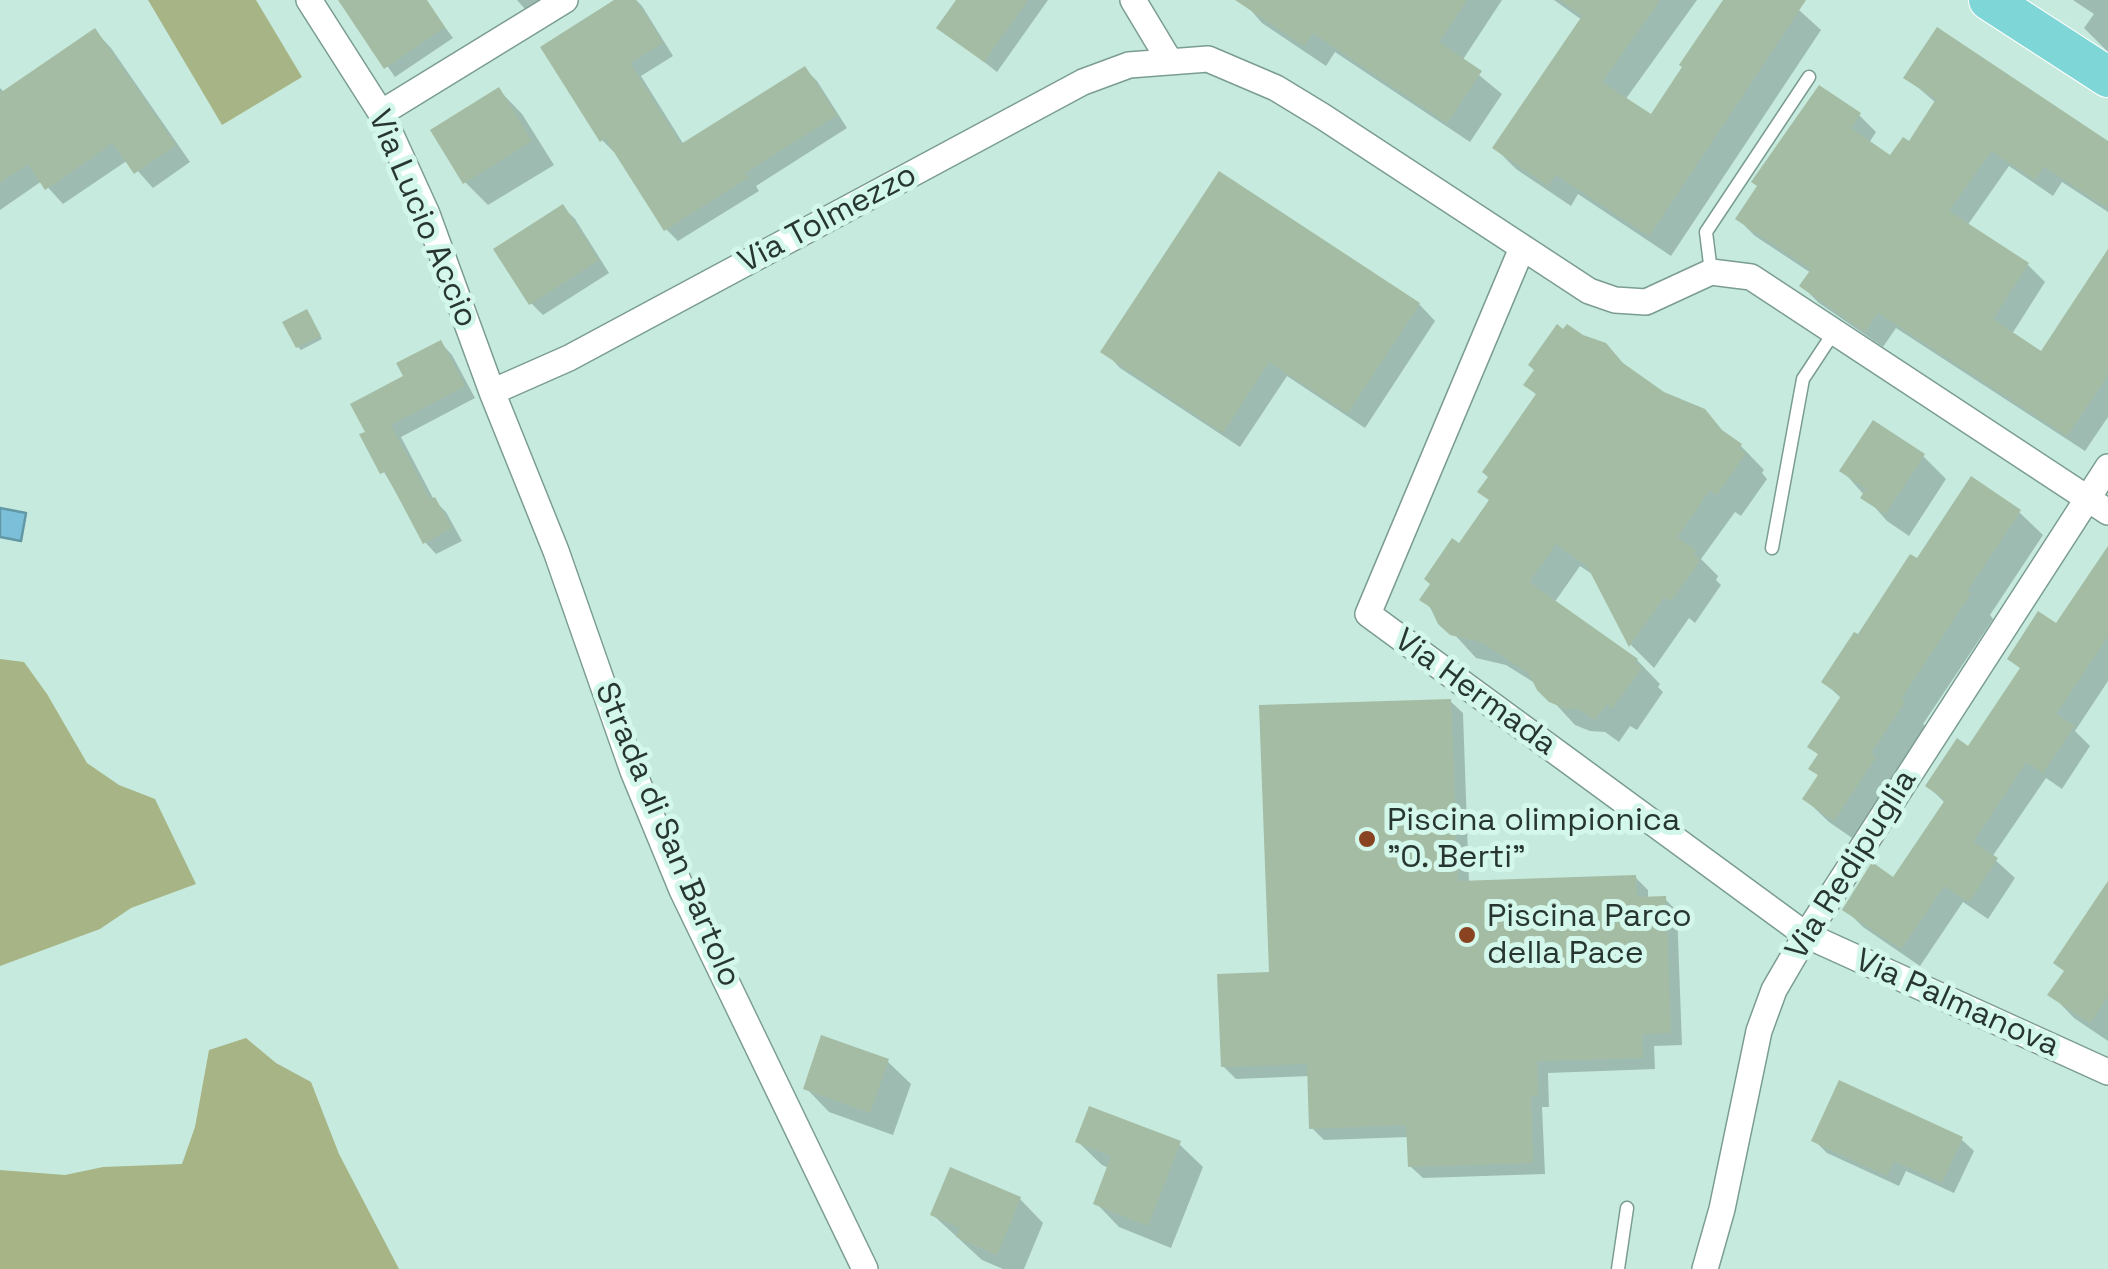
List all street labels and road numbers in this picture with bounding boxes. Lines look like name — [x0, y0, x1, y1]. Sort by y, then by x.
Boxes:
street label: Via Lucio Accio — [359, 105, 485, 333]
street label: Via Tolmezzo — [733, 156, 923, 282]
street label: Via Hermada — [1387, 621, 1563, 765]
street label: Strada di San Bartolo — [585, 677, 749, 993]
street label: Via Redipuglia — [1778, 763, 1926, 967]
street label: Via Palmanova — [1849, 942, 2065, 1066]

